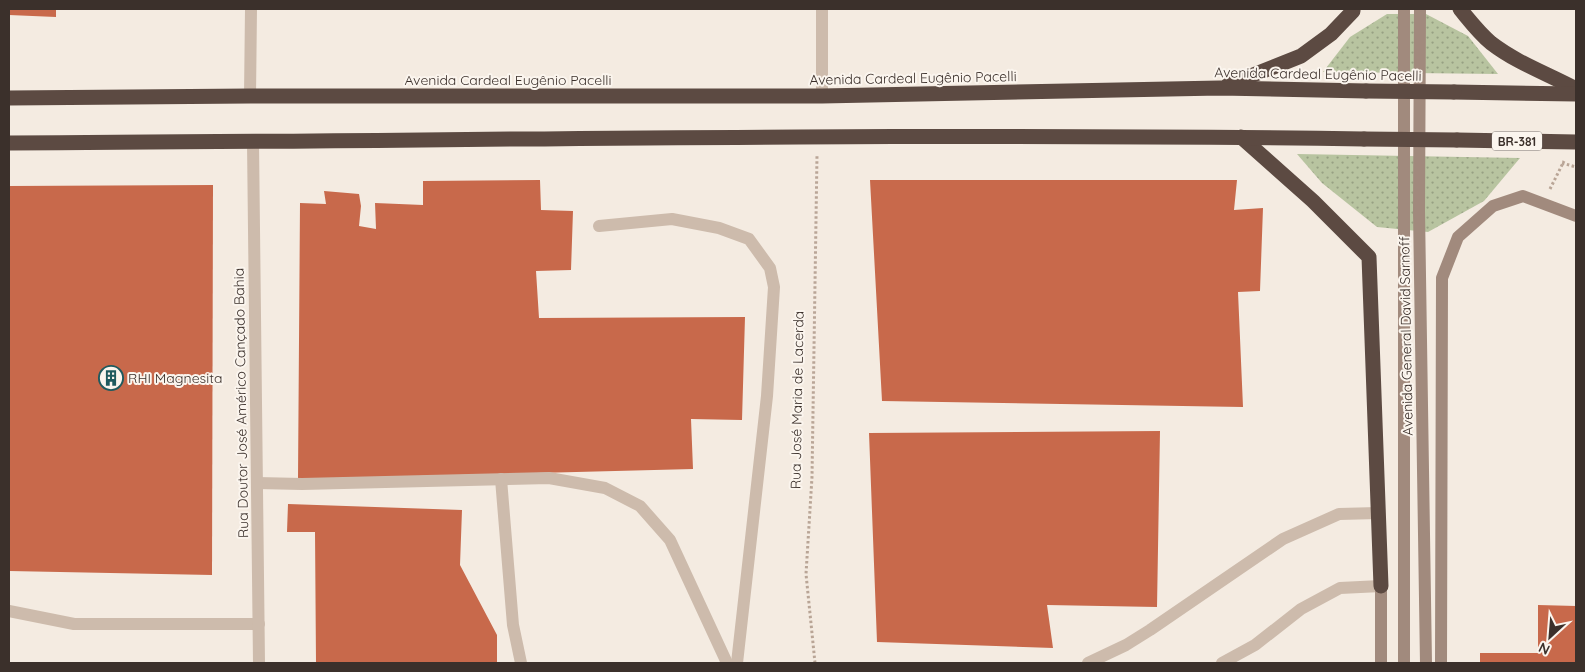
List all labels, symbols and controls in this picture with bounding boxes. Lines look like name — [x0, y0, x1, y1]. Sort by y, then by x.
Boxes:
street label: Avenida Cardeal Eugênio Pacelli — [1214, 63, 1422, 85]
street label: Avenida Cardeal Eugênio Pacelli — [809, 67, 1017, 89]
street label: Avenida Cardeal Eugênio Pacelli — [404, 71, 612, 89]
road number: BR-381 — [1492, 132, 1542, 150]
street label: Avenida General David Sarnoff — [1395, 236, 1417, 436]
street label: Rua Doutor José Américo Cançado Bahia — [230, 268, 252, 538]
street label: Rua José Maria de Lacerda — [786, 311, 808, 489]
building icon: RHI Magnesita — [98, 365, 124, 391]
place label: RHI Magnesita — [128, 369, 222, 387]
north arrow — [1525, 612, 1575, 662]
text: N — [1536, 638, 1553, 659]

